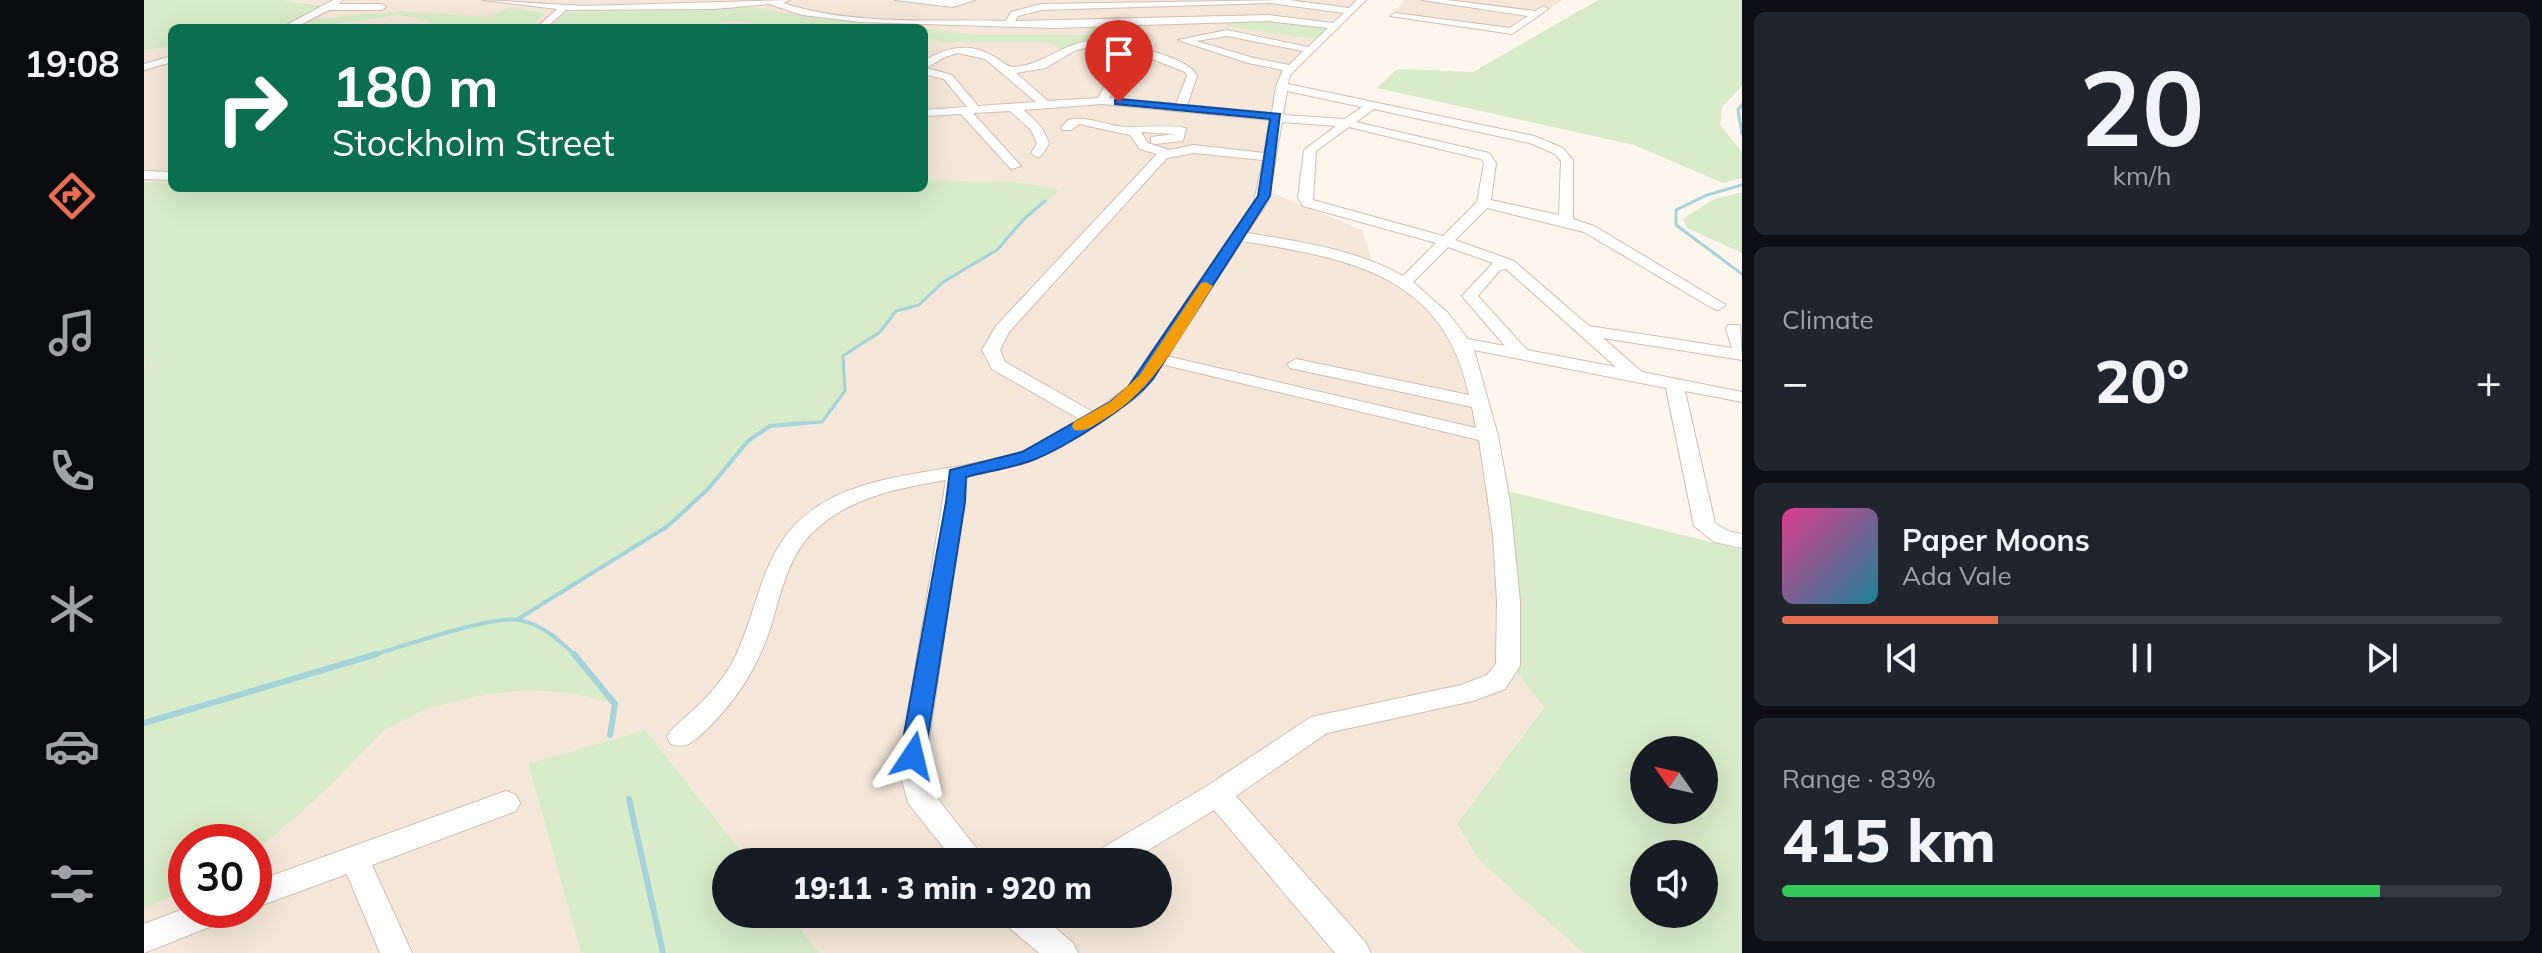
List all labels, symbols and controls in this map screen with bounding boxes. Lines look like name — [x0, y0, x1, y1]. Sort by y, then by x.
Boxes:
pin — [1085, 20, 1153, 102]
icon: arrive — [1097, 32, 1141, 76]
text: 19:08 — [24, 41, 120, 86]
text: 20 — [2080, 41, 2204, 172]
text: 180 m — [332, 51, 499, 121]
icon: right — [200, 56, 304, 160]
text: Stockholm Street — [332, 120, 614, 165]
text: km/h — [2113, 159, 2171, 192]
icon: directions — [44, 168, 100, 224]
text: Climate — [1782, 303, 1874, 336]
icon: music — [44, 305, 100, 361]
text: 20° — [2094, 343, 2190, 418]
text: − — [1782, 354, 1808, 409]
text: + — [2476, 354, 2502, 409]
icon: phone — [44, 443, 100, 499]
text: Paper Moons — [1902, 521, 2090, 559]
text: Ada Vale — [1902, 559, 2012, 592]
icon: climate — [44, 581, 100, 637]
icon: previous — [1880, 636, 1924, 680]
icon: pause — [2120, 636, 2164, 680]
icon: next — [2360, 636, 2404, 680]
position arrow — [871, 714, 955, 798]
icon: car — [44, 718, 100, 774]
north arrow — [1630, 736, 1718, 824]
map controls — [1630, 736, 1718, 928]
text: Range · 83% — [1782, 762, 1936, 795]
text: 415 km — [1782, 802, 1996, 877]
speed limit sign: 30 — [168, 824, 272, 928]
button: sound — [1630, 840, 1718, 928]
icon: filters — [44, 856, 100, 912]
text: 19:11 · 3 min · 920 m — [792, 869, 1092, 907]

